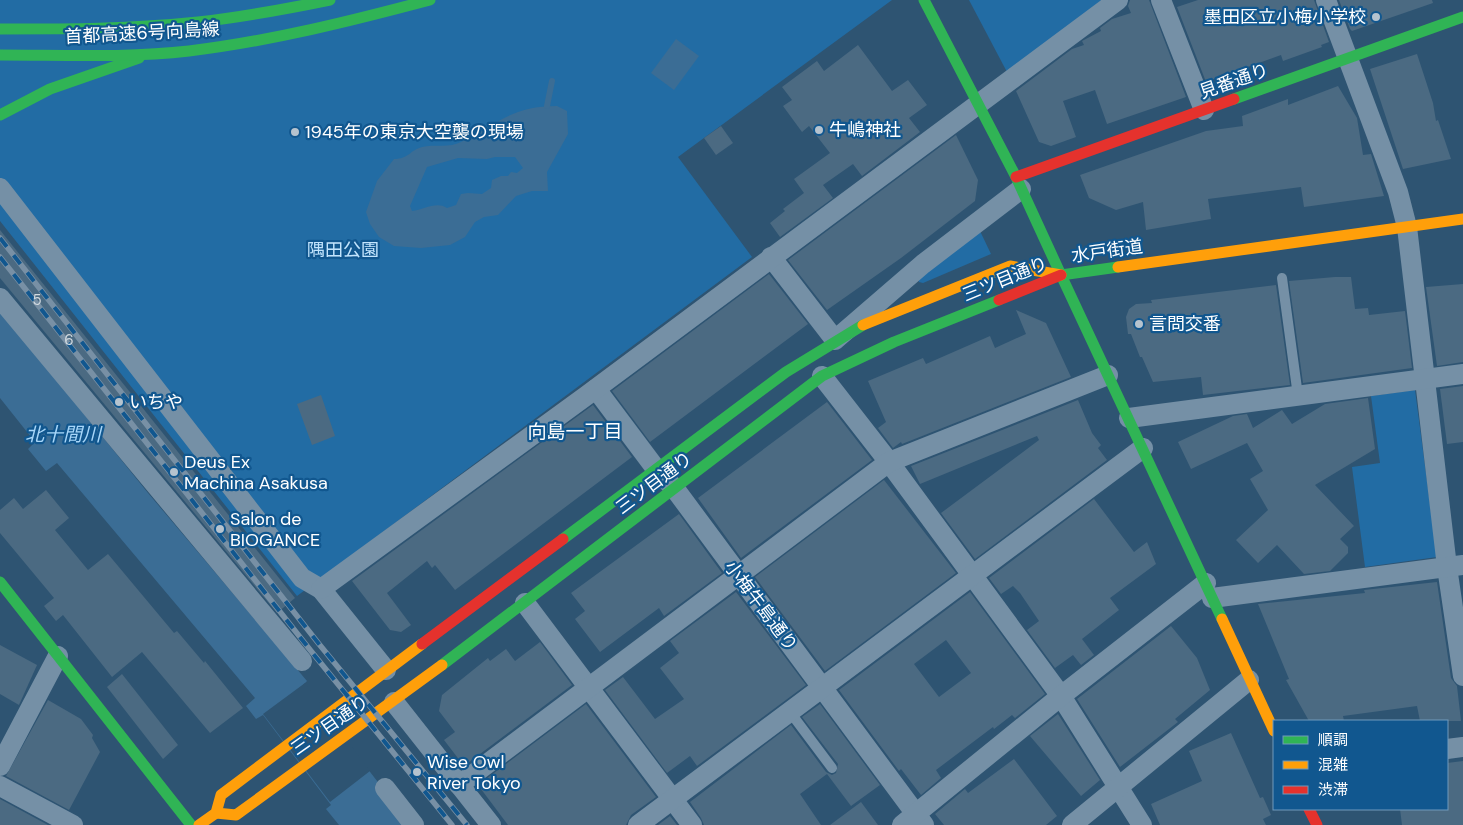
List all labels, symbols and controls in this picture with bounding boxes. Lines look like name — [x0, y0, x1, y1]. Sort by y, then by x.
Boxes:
place label: 墨田区立小梅小学校 — [1204, 5, 1366, 29]
marker: 墨田区立小梅小学校 — [1370, 11, 1382, 23]
street label: 首都高速6号向島線 — [64, 17, 220, 49]
street label: 見番通り — [1196, 58, 1272, 104]
place label: 牛嶋神社 — [829, 118, 901, 142]
place label: 1945年の東京大空襲の現場 — [305, 120, 524, 144]
marker: 牛嶋神社 — [813, 124, 825, 136]
marker: 1945年の東京大空襲の現場 — [289, 126, 301, 138]
street label: 水戸街道 — [1070, 234, 1144, 268]
park label: 隅田公園 — [307, 238, 379, 262]
street label: 三ツ目通り — [959, 251, 1051, 307]
house number: 5 — [32, 290, 42, 310]
place label: 言問交番 — [1149, 312, 1221, 336]
marker: 言問交番 — [1133, 318, 1145, 330]
house number: 6 — [64, 330, 74, 350]
place label: いちや — [129, 390, 183, 414]
marker: いちや — [113, 396, 125, 408]
district label: 向島一丁目 — [527, 419, 623, 444]
water label: 北十間川 — [25, 422, 103, 447]
street label: 三ツ目通り — [611, 446, 697, 520]
place label: Deus Ex Machina Asakusa — [184, 450, 328, 495]
marker: Deus Ex Machina Asakusa — [168, 466, 180, 478]
place label: Salon de BIOGANCE — [230, 507, 320, 552]
marker: Salon de BIOGANCE — [214, 523, 226, 535]
street label: 小梅牛島通り — [719, 556, 803, 656]
street label: 三ツ目通り — [286, 689, 374, 761]
legend — [1273, 720, 1448, 810]
text: 順調 — [1318, 730, 1348, 750]
place label: Wise Owl River Tokyo — [427, 750, 521, 795]
text: 混雑 — [1318, 755, 1348, 775]
marker: Wise Owl River Tokyo — [411, 766, 423, 778]
text: 渋滞 — [1318, 780, 1348, 800]

